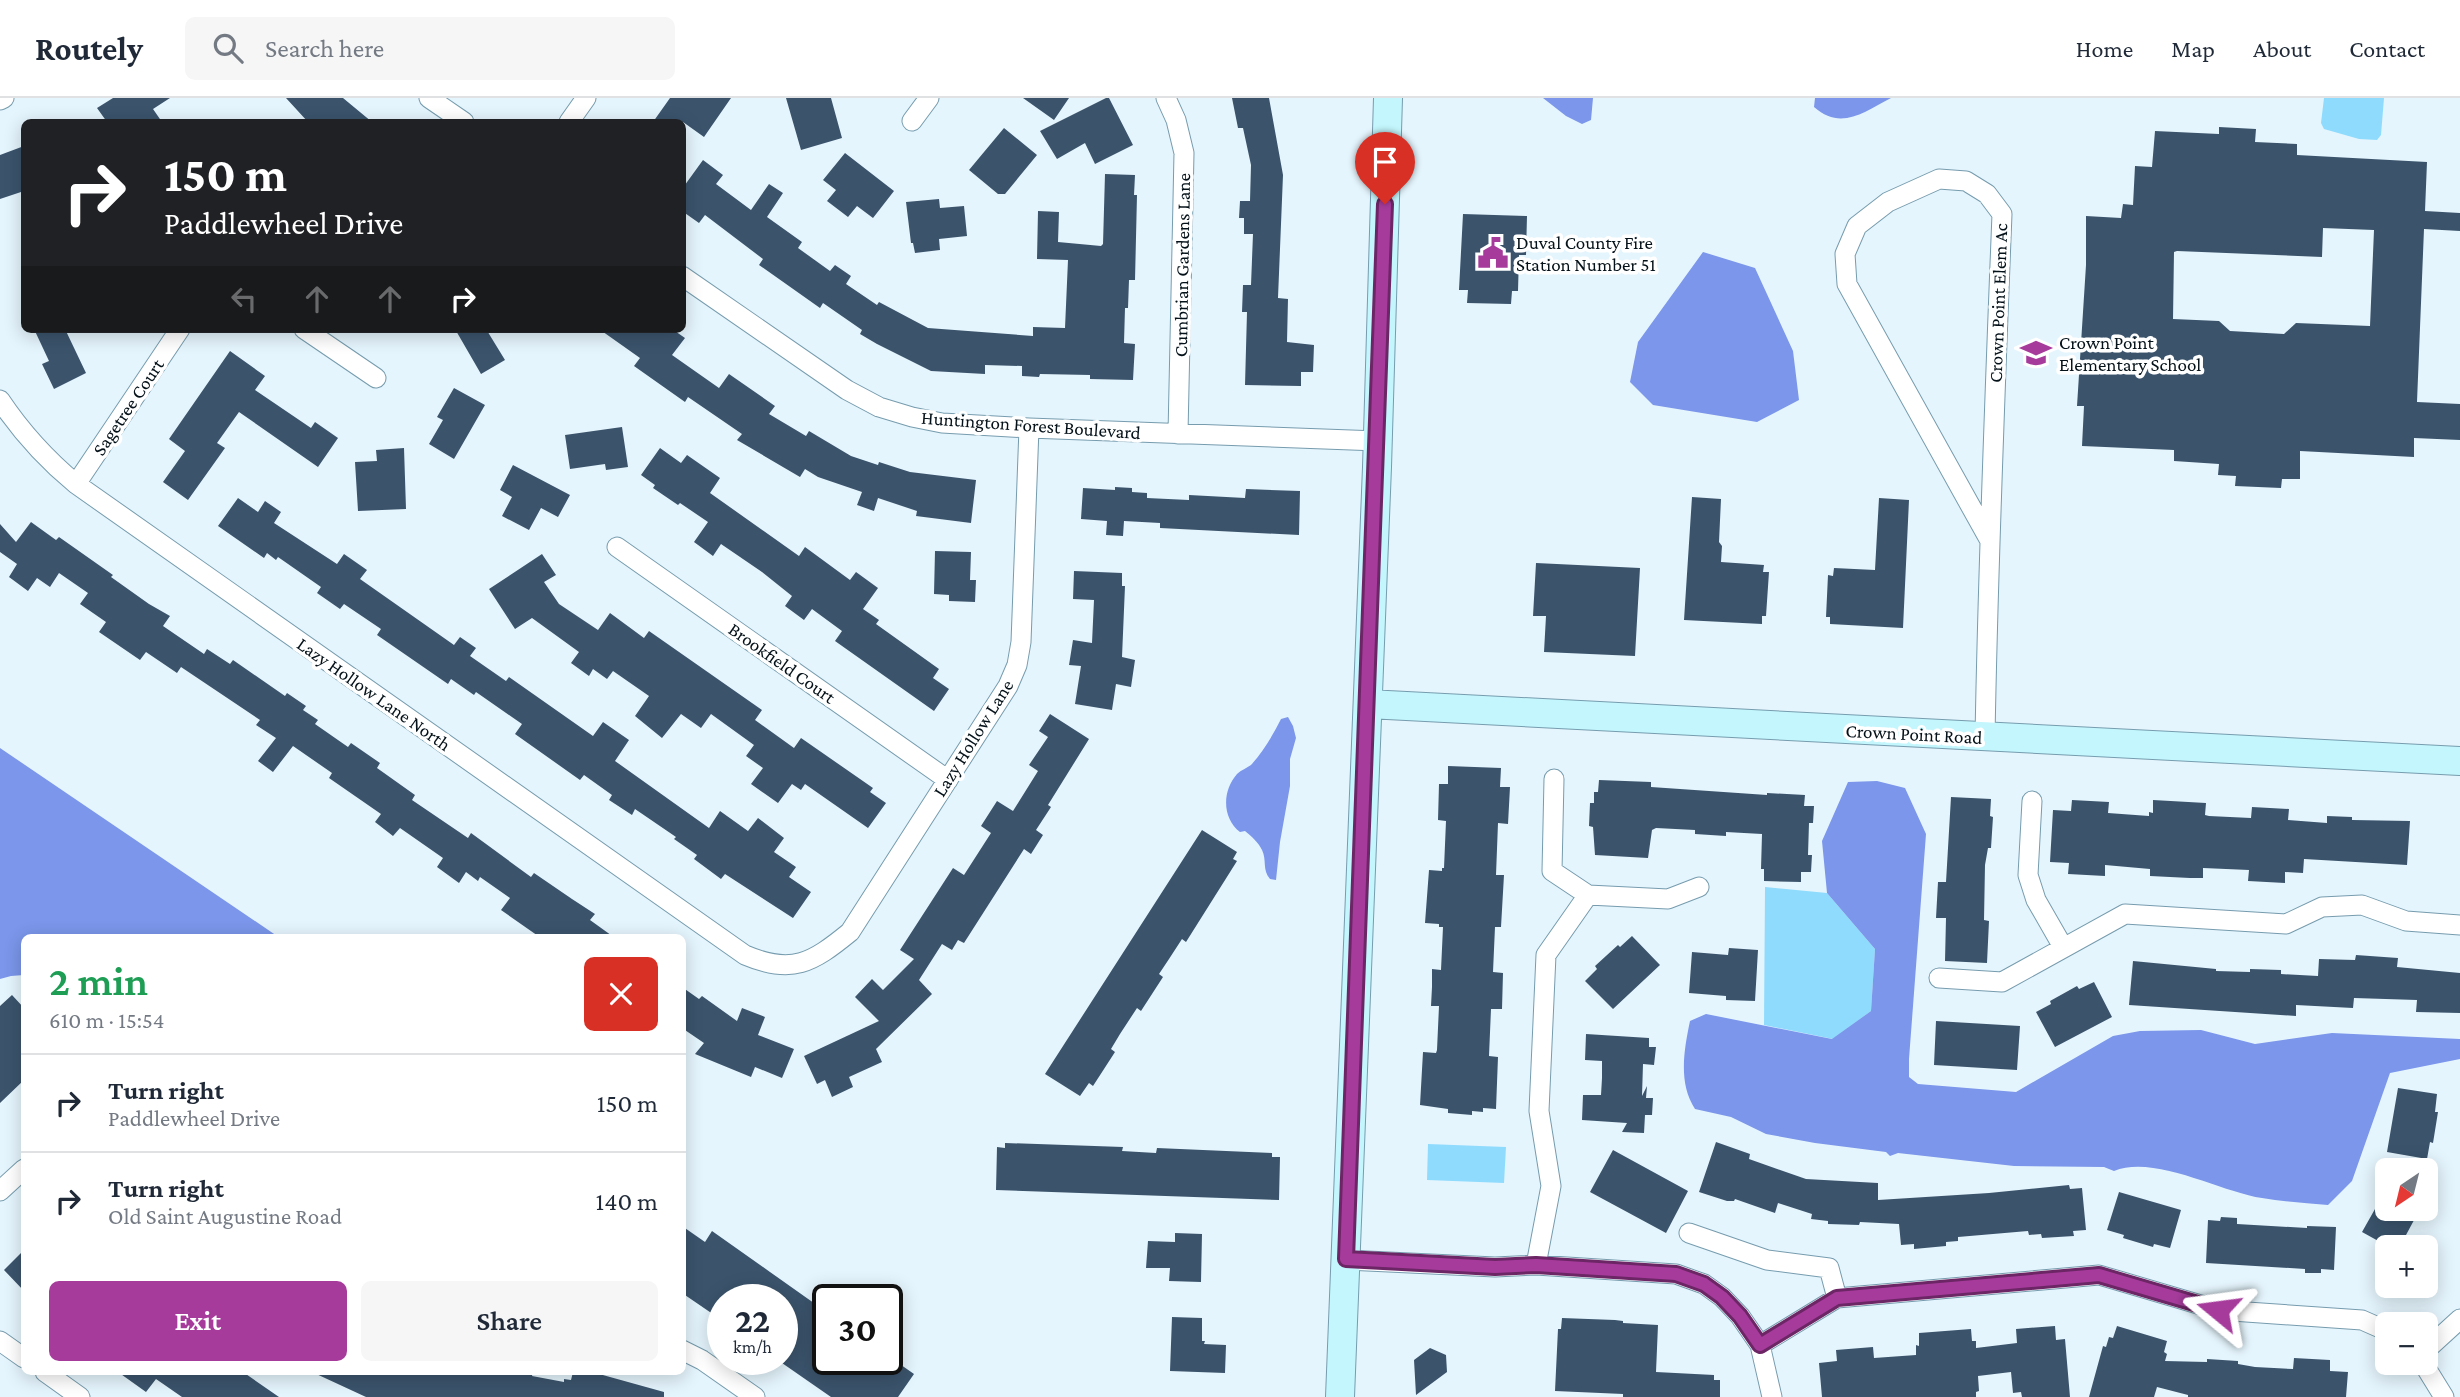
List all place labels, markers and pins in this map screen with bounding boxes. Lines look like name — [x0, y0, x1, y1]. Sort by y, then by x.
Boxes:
pin — [1355, 132, 1415, 204]
place label: Duval County Fire Station Number 51 — [1516, 232, 1656, 275]
public building icon: Duval County Fire Station Number 51 — [1476, 236, 1510, 270]
place label: Crown Point Elementary School — [2059, 332, 2201, 375]
school or university icon: Crown Point Elementary School — [2019, 336, 2053, 370]

